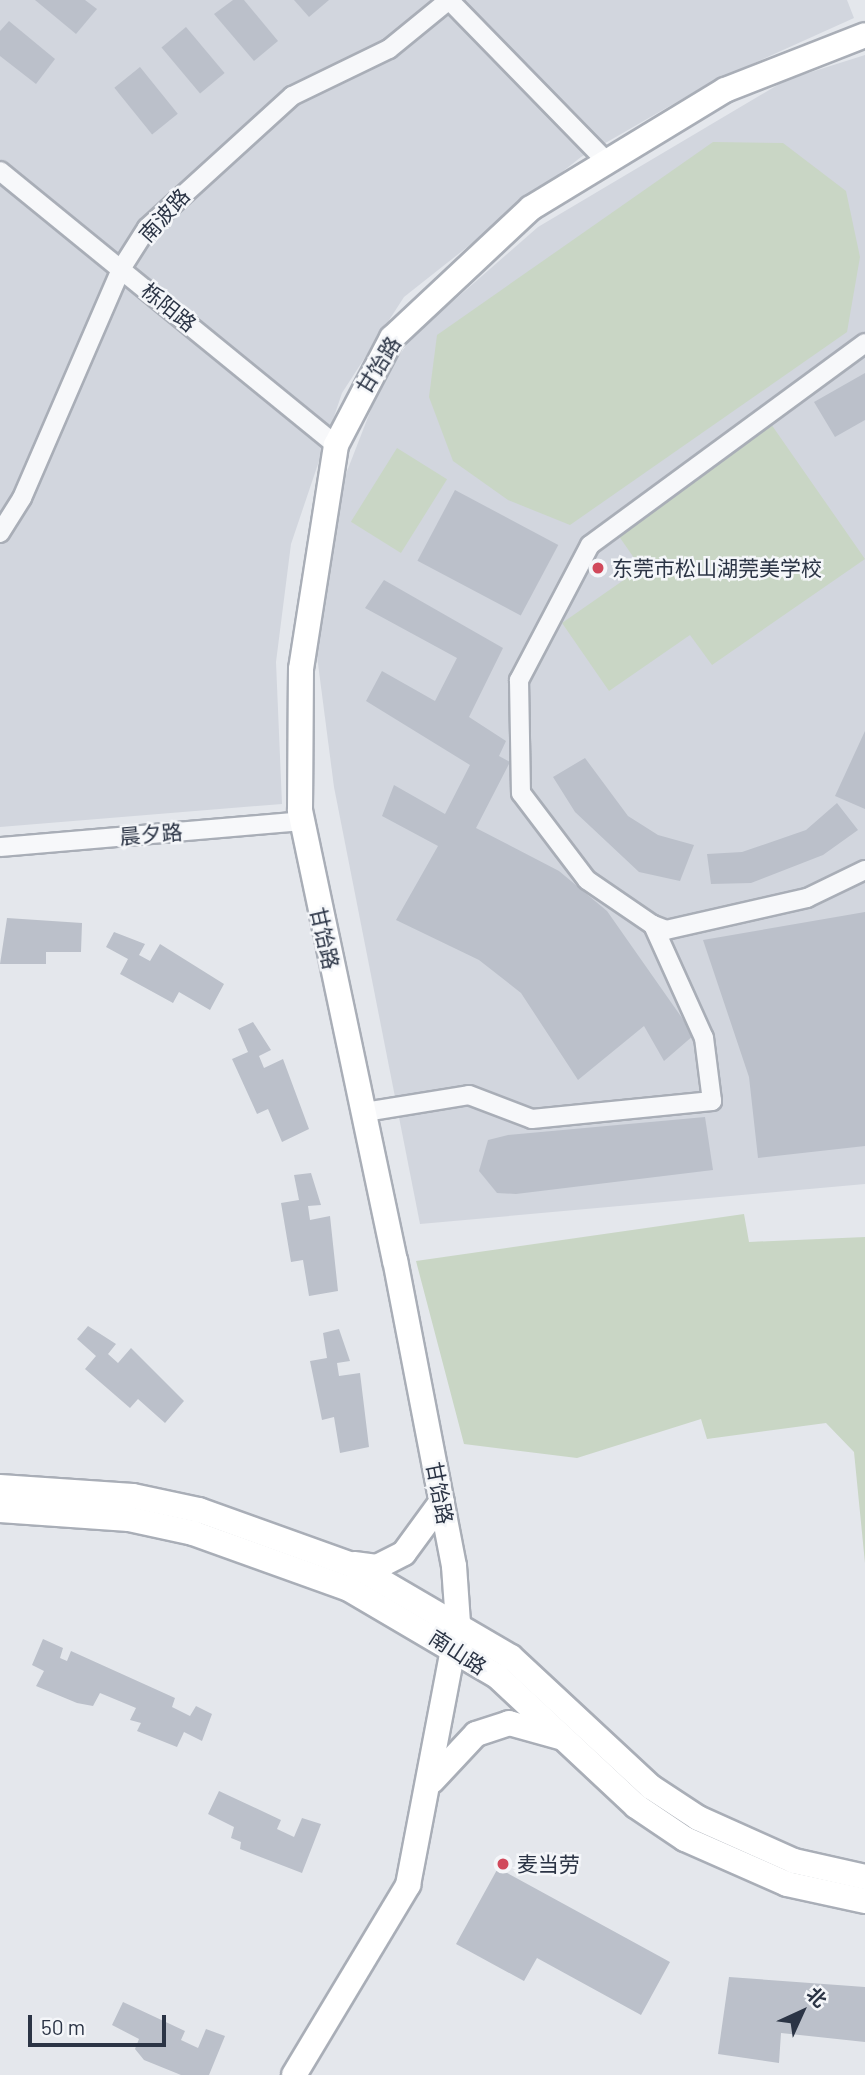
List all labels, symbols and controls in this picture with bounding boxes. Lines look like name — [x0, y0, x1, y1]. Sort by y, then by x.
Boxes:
street label: 南波路 — [134, 183, 194, 247]
street label: 栎阳路 — [137, 277, 201, 337]
street label: 甘饴路 — [351, 332, 405, 398]
place label: 东莞市松山湖莞美学校 — [612, 555, 822, 581]
marker: 东莞市松山湖莞美学校 — [590, 560, 606, 576]
street label: 晨夕路 — [119, 819, 183, 849]
street label: 甘饴路 — [306, 904, 344, 972]
street label: 甘饴路 — [422, 1460, 458, 1526]
street label: 南山路 — [425, 1624, 491, 1680]
place label: 麦当劳 — [517, 1851, 580, 1877]
marker: 麦当劳 — [495, 1856, 511, 1872]
north arrow — [767, 1977, 837, 2047]
text: 北 — [802, 1982, 832, 2012]
scale bar — [32, 2002, 170, 2046]
text: 50 m — [41, 2014, 85, 2039]

